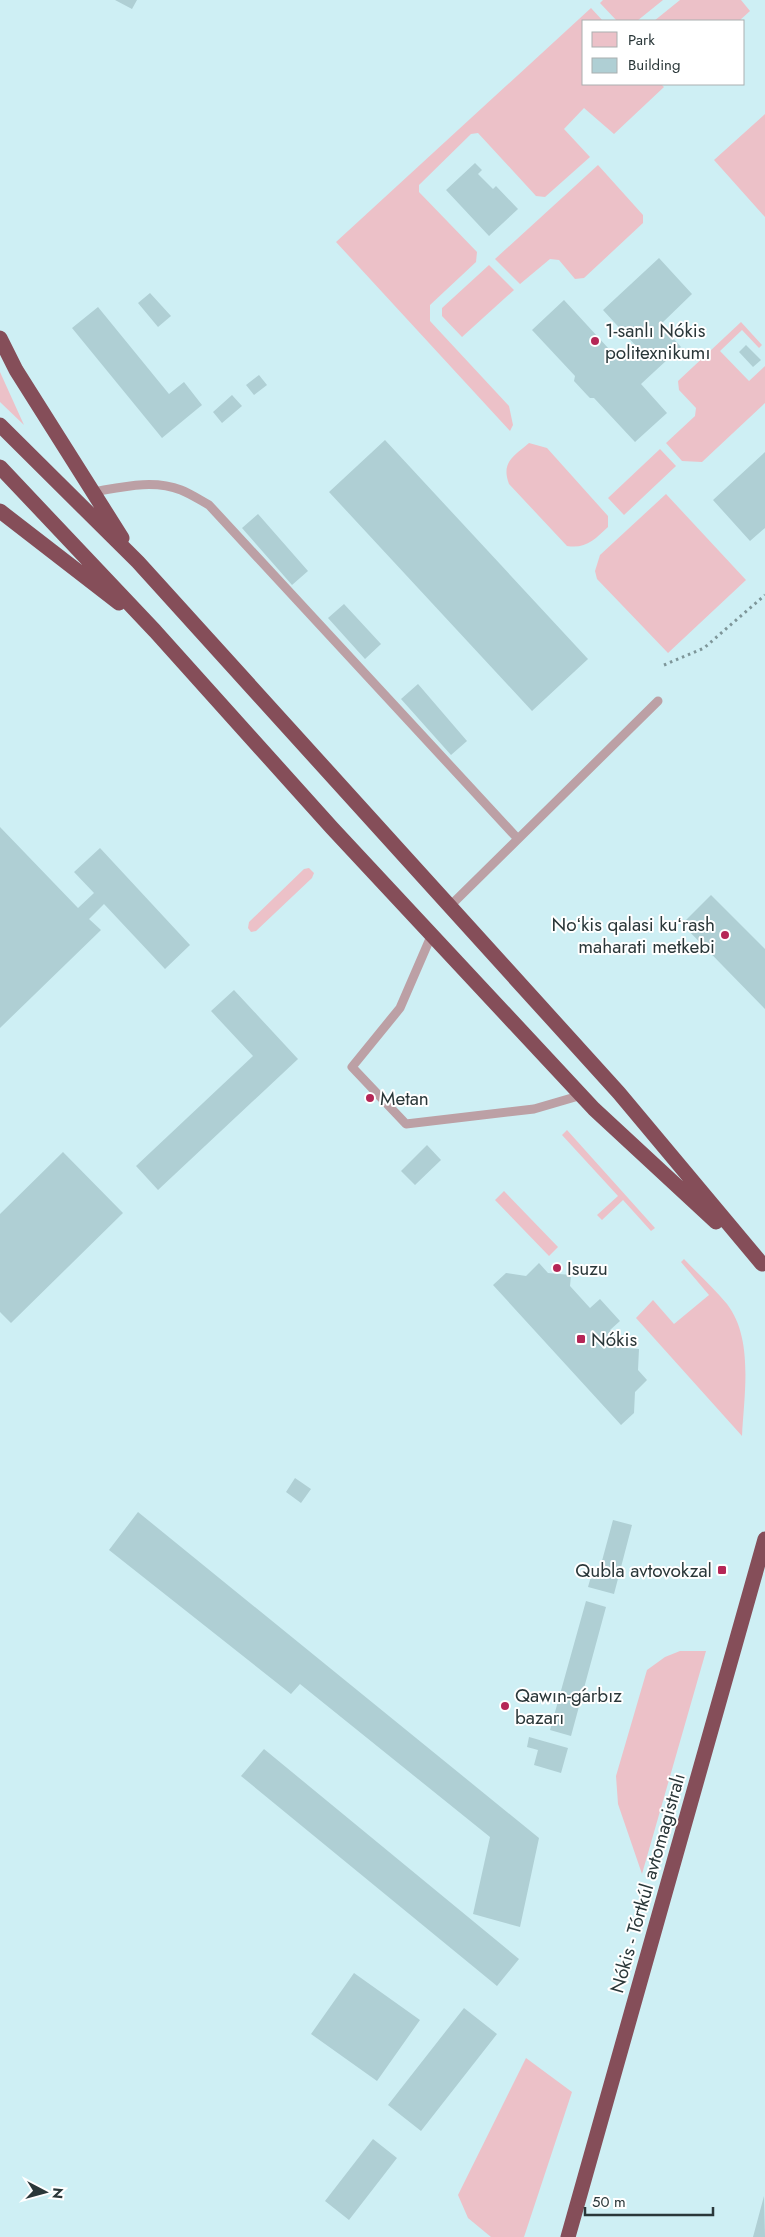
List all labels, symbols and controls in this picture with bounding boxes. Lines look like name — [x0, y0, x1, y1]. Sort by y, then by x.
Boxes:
legend — [582, 20, 745, 85]
text: Park — [628, 29, 655, 51]
text: Building — [628, 54, 680, 76]
place label: 1-sanlı Nókis politexnikumı — [605, 317, 710, 366]
marker: 1-sanlı Nókis politexnikumı — [589, 335, 601, 347]
place label: Noʻkis qalasi kuʻrash maharati metkebi — [552, 911, 715, 960]
marker: Noʻkis qalasi kuʻrash maharati metkebi — [719, 929, 731, 941]
place label: Metan — [380, 1085, 429, 1112]
marker: Metan — [364, 1092, 376, 1104]
place label: Isuzu — [567, 1255, 608, 1282]
marker: Isuzu — [551, 1262, 563, 1274]
place label: Nókis — [591, 1326, 637, 1353]
marker: Nókis — [575, 1333, 587, 1345]
place label: Qubla avtovokzal — [575, 1557, 712, 1584]
marker: Qubla avtovokzal — [716, 1564, 728, 1576]
place label: Qawın-ǵarbız bazarı — [515, 1682, 622, 1731]
marker: Qawın-ǵarbız bazarı — [499, 1700, 511, 1712]
street label: Nókis - Tórtkúl avtomagistralı — [603, 1770, 692, 1996]
north arrow — [20, 2167, 70, 2217]
scale bar — [585, 2184, 712, 2216]
text: N — [47, 2187, 68, 2200]
text: 50 m — [592, 2191, 626, 2213]

